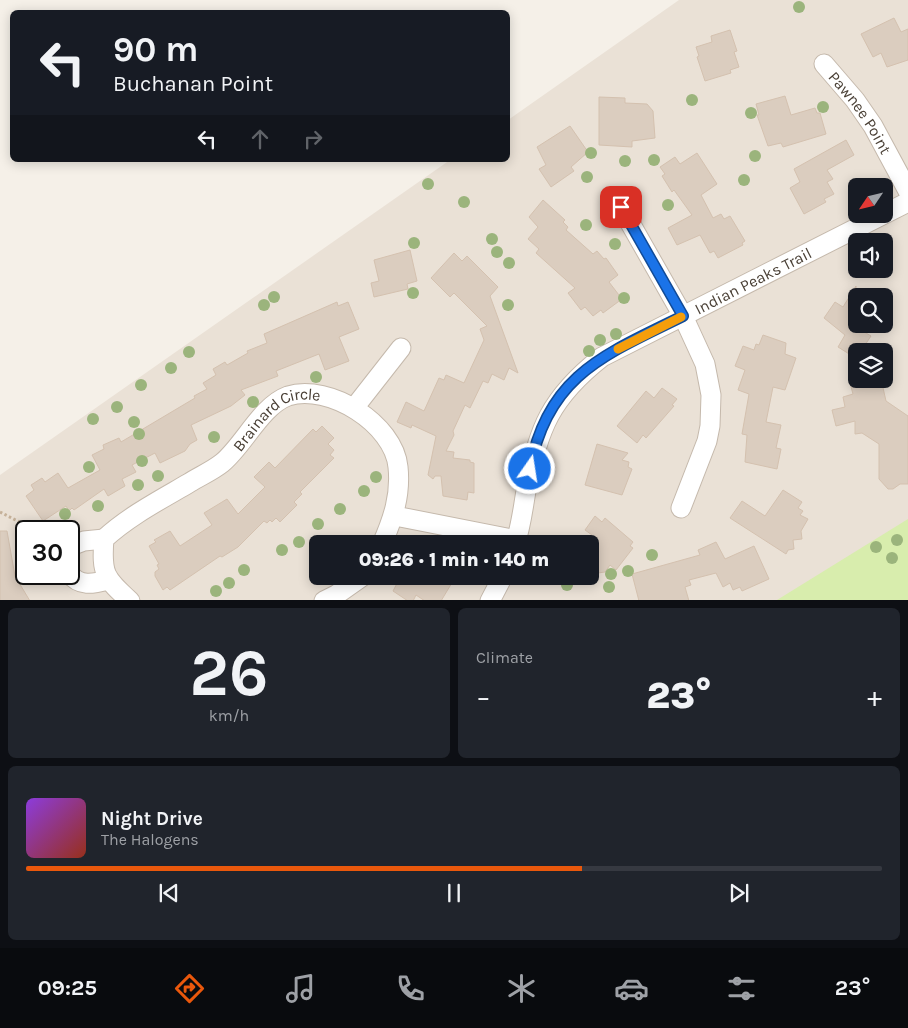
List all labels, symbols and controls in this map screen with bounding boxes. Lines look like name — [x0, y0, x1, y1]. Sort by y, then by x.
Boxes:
text: 90 m — [113, 29, 199, 70]
icon: left — [30, 30, 95, 95]
street label: Pawnee Point — [824, 68, 895, 158]
text: Buchanan Point — [113, 71, 273, 97]
icon: left — [193, 125, 221, 153]
icon: ahead — [246, 125, 274, 153]
icon: right — [299, 125, 327, 153]
north arrow — [848, 178, 892, 222]
map controls — [848, 178, 893, 388]
pin — [600, 186, 642, 228]
icon: arrive — [607, 193, 635, 221]
button: sound — [848, 233, 893, 278]
street label: Indian Peaks Trail — [692, 243, 815, 319]
button: search — [848, 288, 893, 333]
button: layers — [848, 343, 893, 388]
street label: Brainard Circle — [229, 385, 322, 455]
position arrow — [503, 442, 555, 494]
speed limit sign: 30 — [15, 520, 80, 585]
text: 09:26 · 1 min · 140 m — [359, 549, 549, 571]
text: 26 — [190, 635, 268, 711]
text: Climate — [476, 648, 533, 667]
text: 23° — [646, 673, 712, 718]
text: − — [476, 680, 491, 713]
text: + — [867, 680, 882, 713]
text: km/h — [209, 706, 249, 725]
text: Night Drive — [101, 808, 203, 830]
text: The Halogens — [101, 830, 199, 849]
icon: previous — [155, 879, 183, 907]
icon: pause — [440, 879, 468, 907]
icon: next — [725, 879, 753, 907]
icon: directions — [172, 971, 207, 1006]
icon: music — [283, 971, 318, 1006]
icon: phone — [393, 971, 428, 1006]
icon: climate — [504, 971, 539, 1006]
icon: car — [614, 971, 649, 1006]
icon: filters — [724, 971, 759, 1006]
text: 09:25 — [38, 975, 97, 1001]
text: 23° — [835, 975, 870, 1001]

